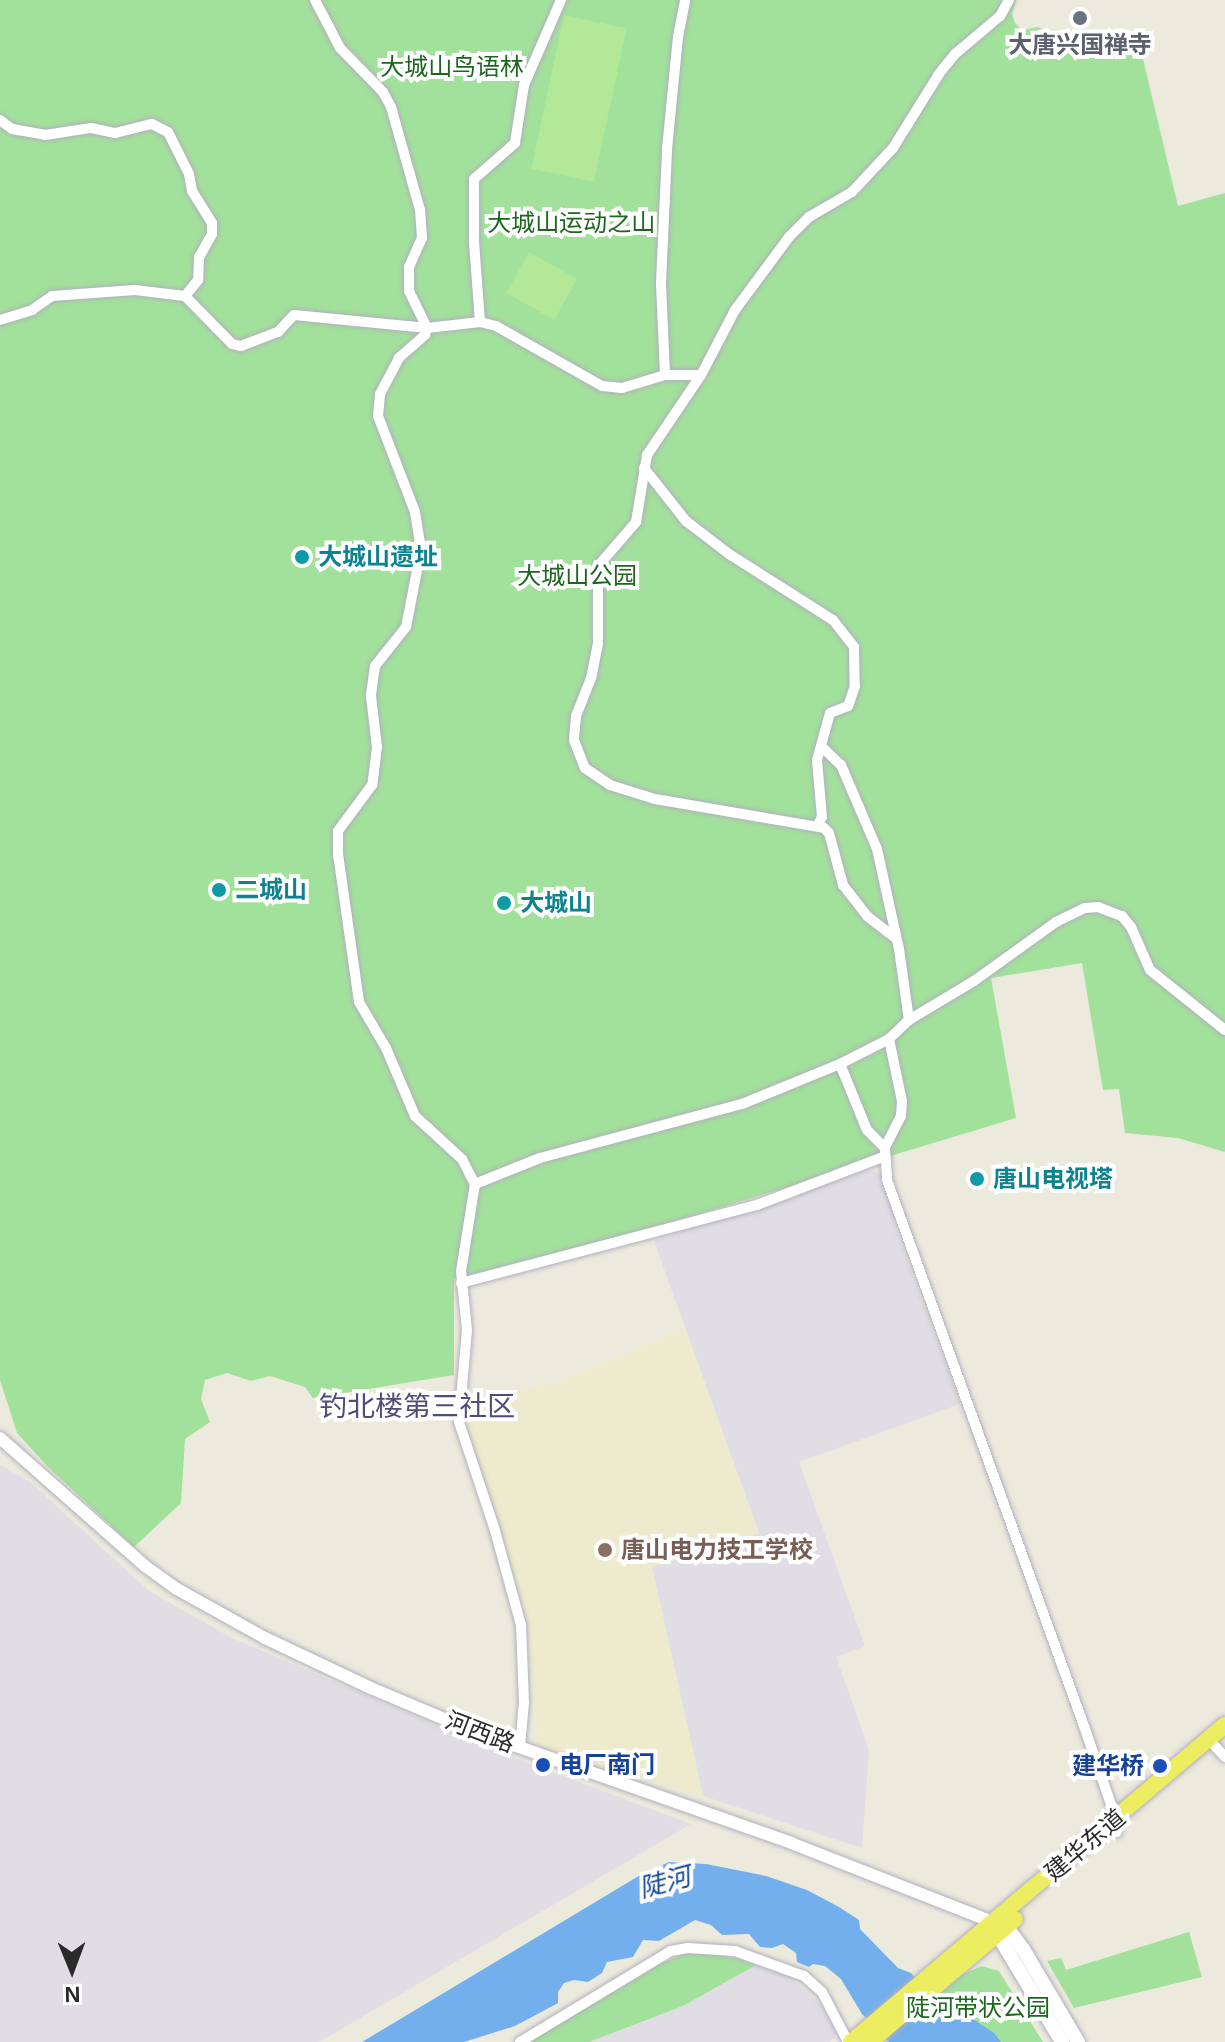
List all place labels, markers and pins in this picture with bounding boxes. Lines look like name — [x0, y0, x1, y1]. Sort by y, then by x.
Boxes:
marker: 大唐兴国禅寺 — [1071, 9, 1089, 27]
place label: 大唐兴国禅寺 — [1008, 31, 1152, 59]
place label: 大城山遗址 — [318, 543, 438, 571]
marker: 大城山遗址 — [293, 548, 311, 566]
place label: 二城山 — [235, 876, 307, 904]
marker: 二城山 — [210, 881, 228, 899]
place label: 大城山 — [520, 889, 592, 917]
marker: 大城山 — [495, 894, 513, 912]
place label: 唐山电视塔 — [993, 1165, 1113, 1193]
marker: 唐山电视塔 — [968, 1170, 986, 1188]
place label: 唐山电力技工学校 — [621, 1536, 813, 1564]
marker: 唐山电力技工学校 — [596, 1541, 614, 1559]
place label: 电厂南门 — [559, 1751, 655, 1779]
place label: 建华桥 — [1072, 1752, 1144, 1780]
marker: 电厂南门 — [534, 1756, 552, 1774]
marker: 建华桥 — [1151, 1757, 1169, 1775]

